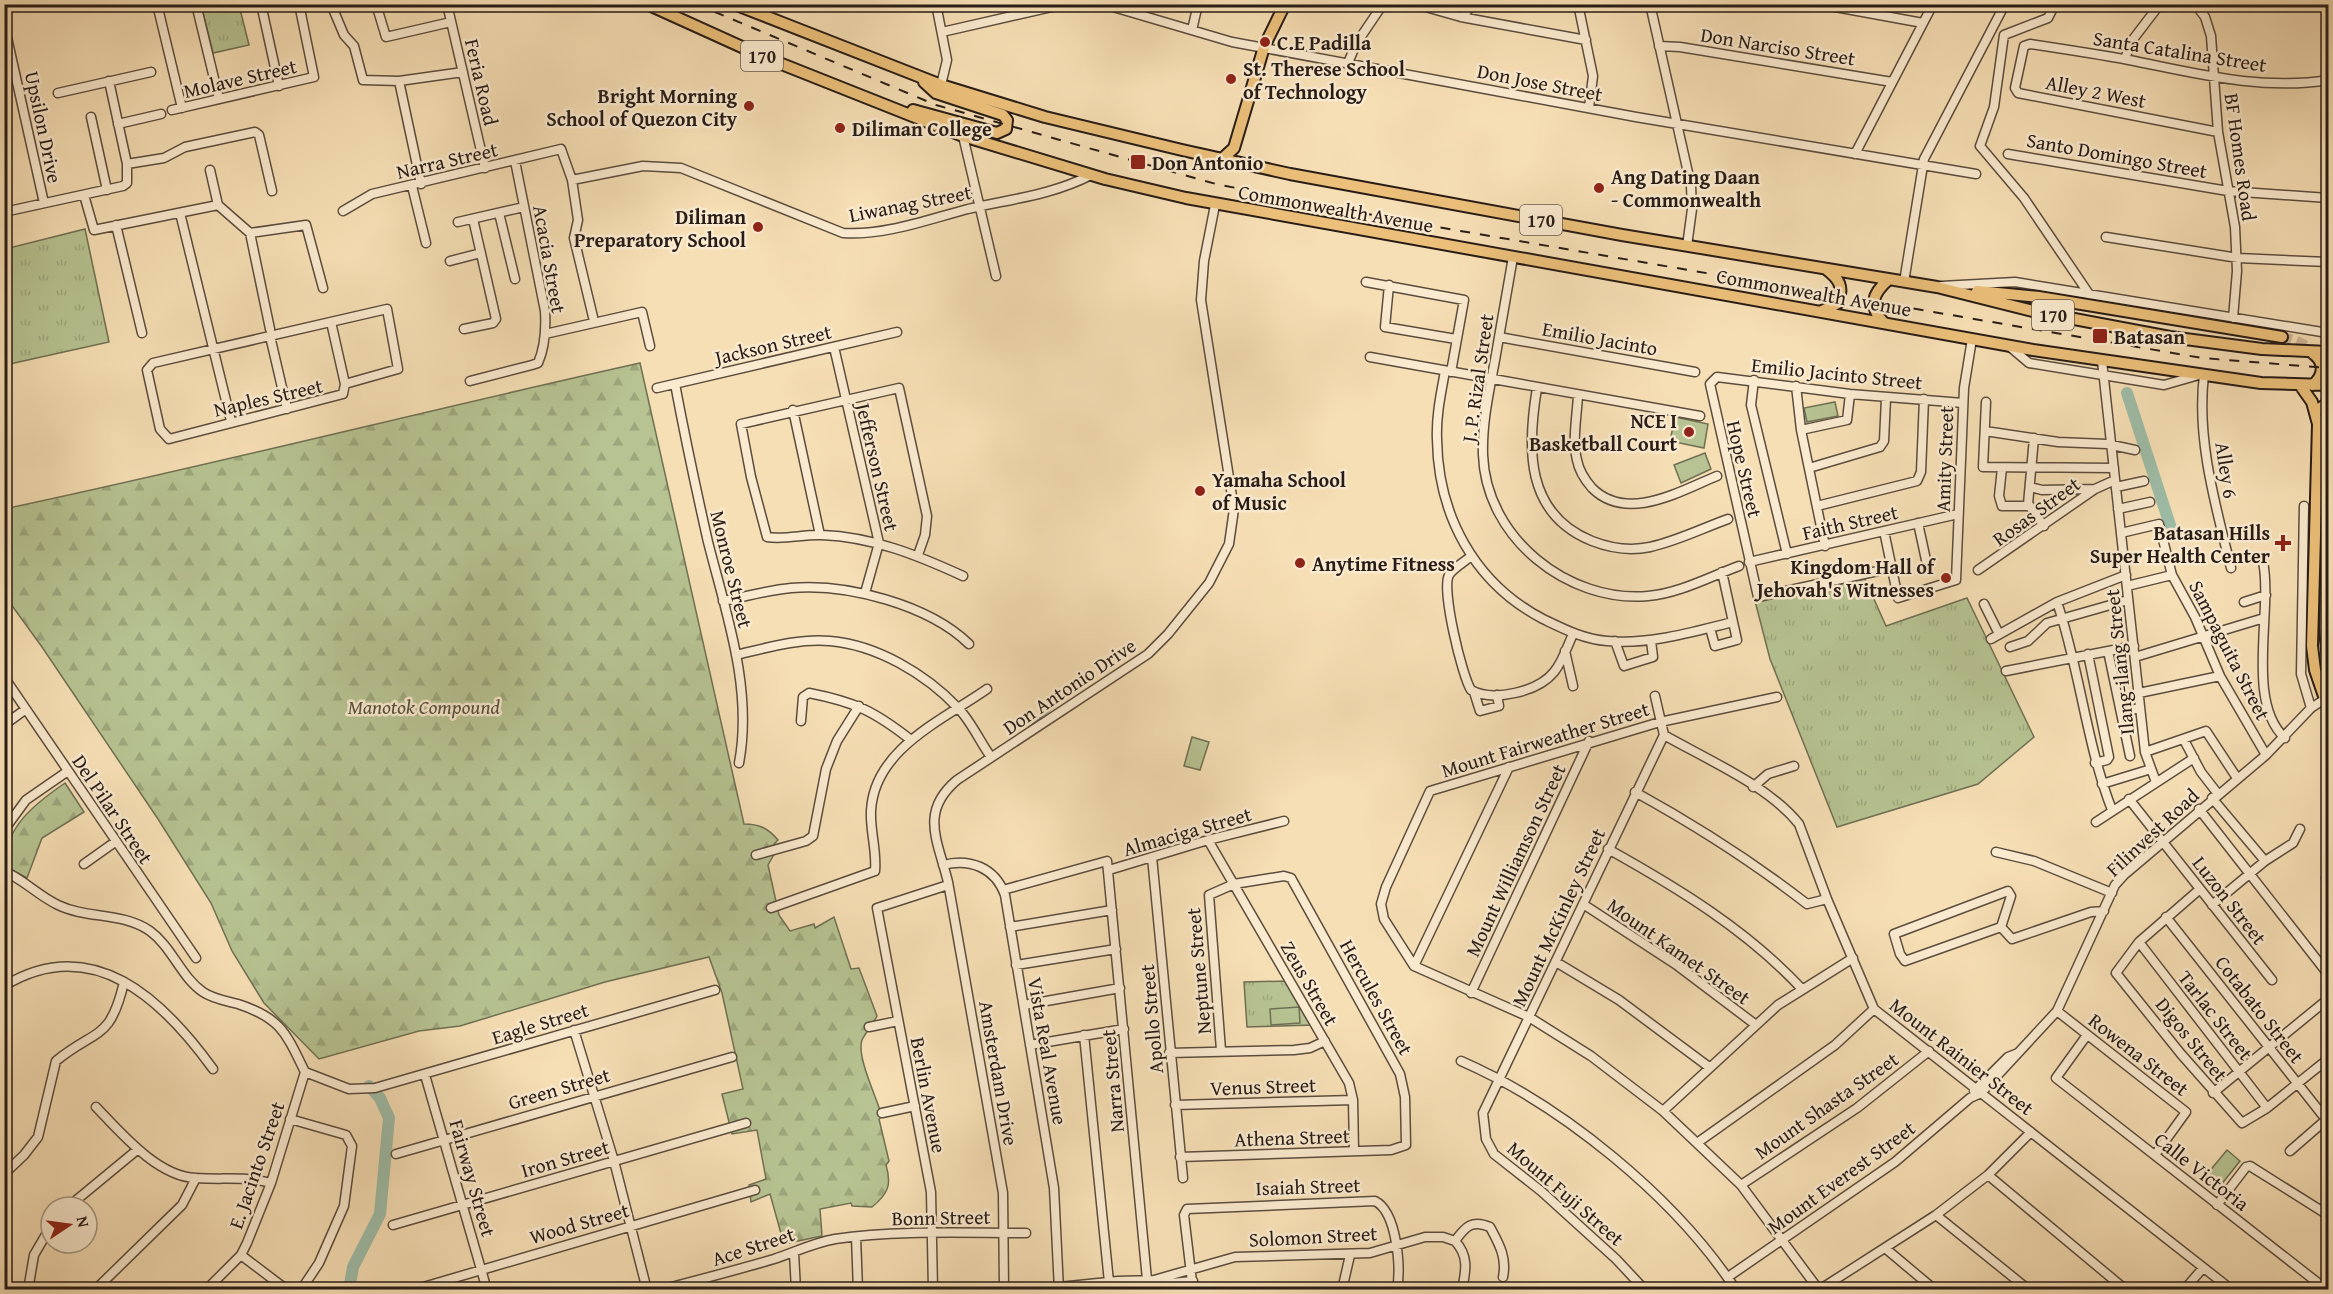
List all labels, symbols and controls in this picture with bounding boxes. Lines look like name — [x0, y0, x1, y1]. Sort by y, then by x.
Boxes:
street label: Don Narciso Street — [1699, 19, 1857, 73]
street label: Santa Catalina Street — [2091, 23, 2269, 79]
place label: C.E Padilla — [1277, 28, 1372, 57]
marker: C.E Padilla — [1258, 35, 1272, 49]
street label: Feria Road — [458, 36, 506, 128]
road number: 170 — [741, 41, 783, 71]
street label: Molave Street — [181, 51, 299, 105]
place label: St. Therese School of Technology — [1243, 54, 1405, 106]
street label: Don Jose Street — [1475, 56, 1605, 108]
street label: Alley 2 West — [2043, 67, 2149, 115]
street label: Upsilon Drive — [18, 68, 70, 186]
marker: St. Therese School of Technology — [1224, 72, 1238, 86]
place label: Bright Morning School of Quezon City — [546, 81, 738, 133]
street label: BF Homes Road — [2218, 91, 2264, 223]
marker: Bright Morning School of Quezon City — [742, 99, 756, 113]
place label: Diliman College — [852, 114, 992, 143]
marker: Diliman College — [833, 121, 847, 135]
street label: Santo Domingo Street — [2024, 125, 2210, 185]
street label: Narra Street — [393, 134, 501, 186]
place label: Don Antonio — [1152, 148, 1264, 177]
marker: Don Antonio — [1129, 153, 1147, 171]
place label: Ang Dating Daan - Commonwealth — [1611, 162, 1761, 214]
street label: Liwanag Street — [846, 177, 974, 229]
street label: Commonwealth Avenue — [1236, 177, 1436, 239]
marker: Ang Dating Daan - Commonwealth — [1592, 181, 1606, 195]
place label: Diliman Preparatory School — [574, 202, 746, 254]
street label: Acacia Street — [526, 203, 574, 315]
road number: 170 — [1520, 205, 1562, 235]
marker: Diliman Preparatory School — [751, 220, 765, 234]
street label: Commonwealth Avenue — [1714, 261, 1914, 323]
road number: 170 — [2032, 300, 2074, 330]
street label: J. P. Rizal Street — [1453, 312, 1500, 447]
street label: Emilio Jacinto — [1540, 314, 1660, 362]
street label: Jackson Street — [709, 317, 834, 372]
place label: Batasan — [2114, 322, 2185, 351]
marker: Batasan — [2091, 327, 2109, 345]
street label: Emilio Jacinto Street — [1750, 350, 1924, 396]
street label: Naples Street — [211, 370, 325, 424]
street label: Jefferson Street — [849, 397, 907, 534]
street label: Amity Street — [1928, 405, 1960, 513]
place label: NCE I Basketball Court — [1529, 406, 1677, 458]
street label: Hope Street — [1720, 418, 1770, 520]
marker: NCE I Basketball Court — [1682, 425, 1696, 439]
street label: Alley 6 — [2208, 440, 2246, 500]
place label: Yamaha School of Music — [1212, 465, 1346, 517]
street label: Rosas Street — [1986, 469, 2086, 553]
marker: Yamaha School of Music — [1193, 484, 1207, 498]
street label: Faith Street — [1799, 497, 1901, 547]
street label: Monroe Street — [703, 507, 761, 631]
place label: Batasan Hills Super Health Center — [2090, 518, 2270, 570]
marker: Batasan Hills Super Health Center — [2274, 534, 2292, 552]
place label: Anytime Fitness — [1312, 549, 1455, 578]
place label: Kingdom Hall of Jehovah's Witnesses — [1754, 552, 1936, 604]
marker: Anytime Fitness — [1293, 556, 1307, 570]
marker: Kingdom Hall of Jehovah's Witnesses — [1939, 571, 1953, 585]
street label: Sampaguita Street — [2182, 575, 2278, 725]
street label: Ilang-ilang Street — [2097, 588, 2141, 736]
street label: Don Antonio Drive — [997, 631, 1141, 741]
park label: Manotok Compound — [348, 692, 501, 721]
street label: Mount Fairweather Street — [1437, 694, 1653, 784]
street label: Del Pilar Street — [66, 749, 160, 869]
street label: Mount Williamson Street — [1458, 759, 1572, 961]
street label: Filinvest Road — [2099, 781, 2205, 883]
street label: Almaciga Street — [1119, 799, 1255, 863]
street label: Mount McKinley Street — [1504, 823, 1612, 1011]
street label: Luzon Street — [2186, 849, 2274, 951]
street label: Mount Kamet Street — [1601, 891, 1757, 1011]
street label: Neptune Street — [1178, 907, 1218, 1035]
street label: Hercules Street — [1333, 934, 1421, 1060]
street label: Zeus Street — [1274, 935, 1346, 1031]
street label: Cotabato Street — [2209, 949, 2311, 1069]
street label: Apollo Street — [1132, 963, 1170, 1075]
street label: Tarlac Street — [2172, 964, 2260, 1066]
street label: Vista Real Avenue — [1021, 975, 1075, 1127]
street label: Mount Rainier Street — [1884, 990, 2040, 1122]
street label: Digos Street — [2149, 991, 2235, 1087]
street label: Eagle Street — [488, 995, 592, 1051]
street label: Amsterdam Drive — [972, 998, 1026, 1148]
street label: Rowena Street — [2083, 1006, 2195, 1102]
street label: Narra Street — [1093, 1028, 1131, 1134]
street label: Berlin Avenue — [904, 1035, 954, 1155]
street label: Mount Shasta Street — [1748, 1044, 1904, 1166]
street label: Green Street — [505, 1060, 613, 1116]
street label: Venus Street — [1209, 1070, 1317, 1102]
street label: E. Jacinto Street — [221, 1097, 291, 1233]
street label: Mount Everest Street — [1761, 1113, 1921, 1241]
street label: Fairway Street — [442, 1116, 504, 1240]
street label: Athena Street — [1234, 1120, 1350, 1154]
street label: Calle Victoria — [2148, 1125, 2256, 1218]
street label: Iron Street — [517, 1132, 613, 1184]
street label: Mount Fuji Street — [1501, 1134, 1631, 1252]
street label: Isaiah Street — [1255, 1170, 1361, 1202]
north arrow — [39, 1195, 99, 1255]
street label: Wood Street — [526, 1195, 632, 1251]
street label: Bonn Street — [891, 1202, 991, 1232]
text: N — [71, 1214, 97, 1230]
street label: Solomon Street — [1248, 1218, 1378, 1254]
street label: Ace Street — [708, 1219, 798, 1273]

